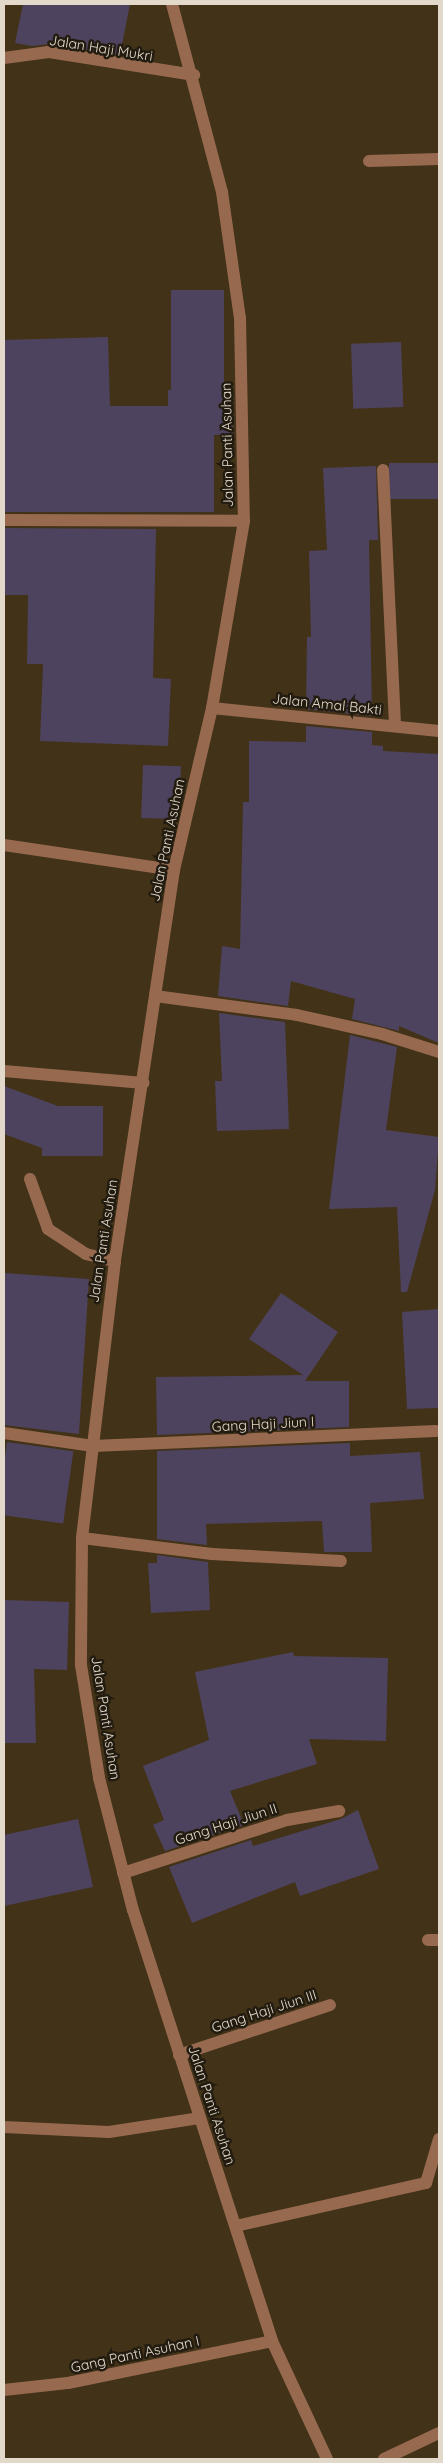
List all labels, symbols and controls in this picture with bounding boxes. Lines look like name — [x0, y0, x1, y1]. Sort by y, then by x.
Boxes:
street label: Jalan Haji Mukri — [48, 32, 154, 64]
street label: Jalan Panti Asuhan — [218, 383, 236, 507]
street label: Jalan Amal Bakti — [271, 690, 383, 718]
street label: Jalan Panti Asuhan — [146, 777, 188, 903]
street label: Jalan Panti Asuhan — [85, 1178, 121, 1304]
street label: Gang Haji Jiun I — [211, 1413, 315, 1435]
street label: Jalan Panti Asuhan — [88, 1655, 124, 1781]
street label: Gang Haji Jiun II — [173, 1800, 279, 1848]
street label: Gang Haji Jiun III — [209, 1986, 319, 2036]
street label: Jalan Panti Asuhan — [185, 2043, 239, 2167]
street label: Gang Panti Asuhan I — [69, 2332, 201, 2376]

